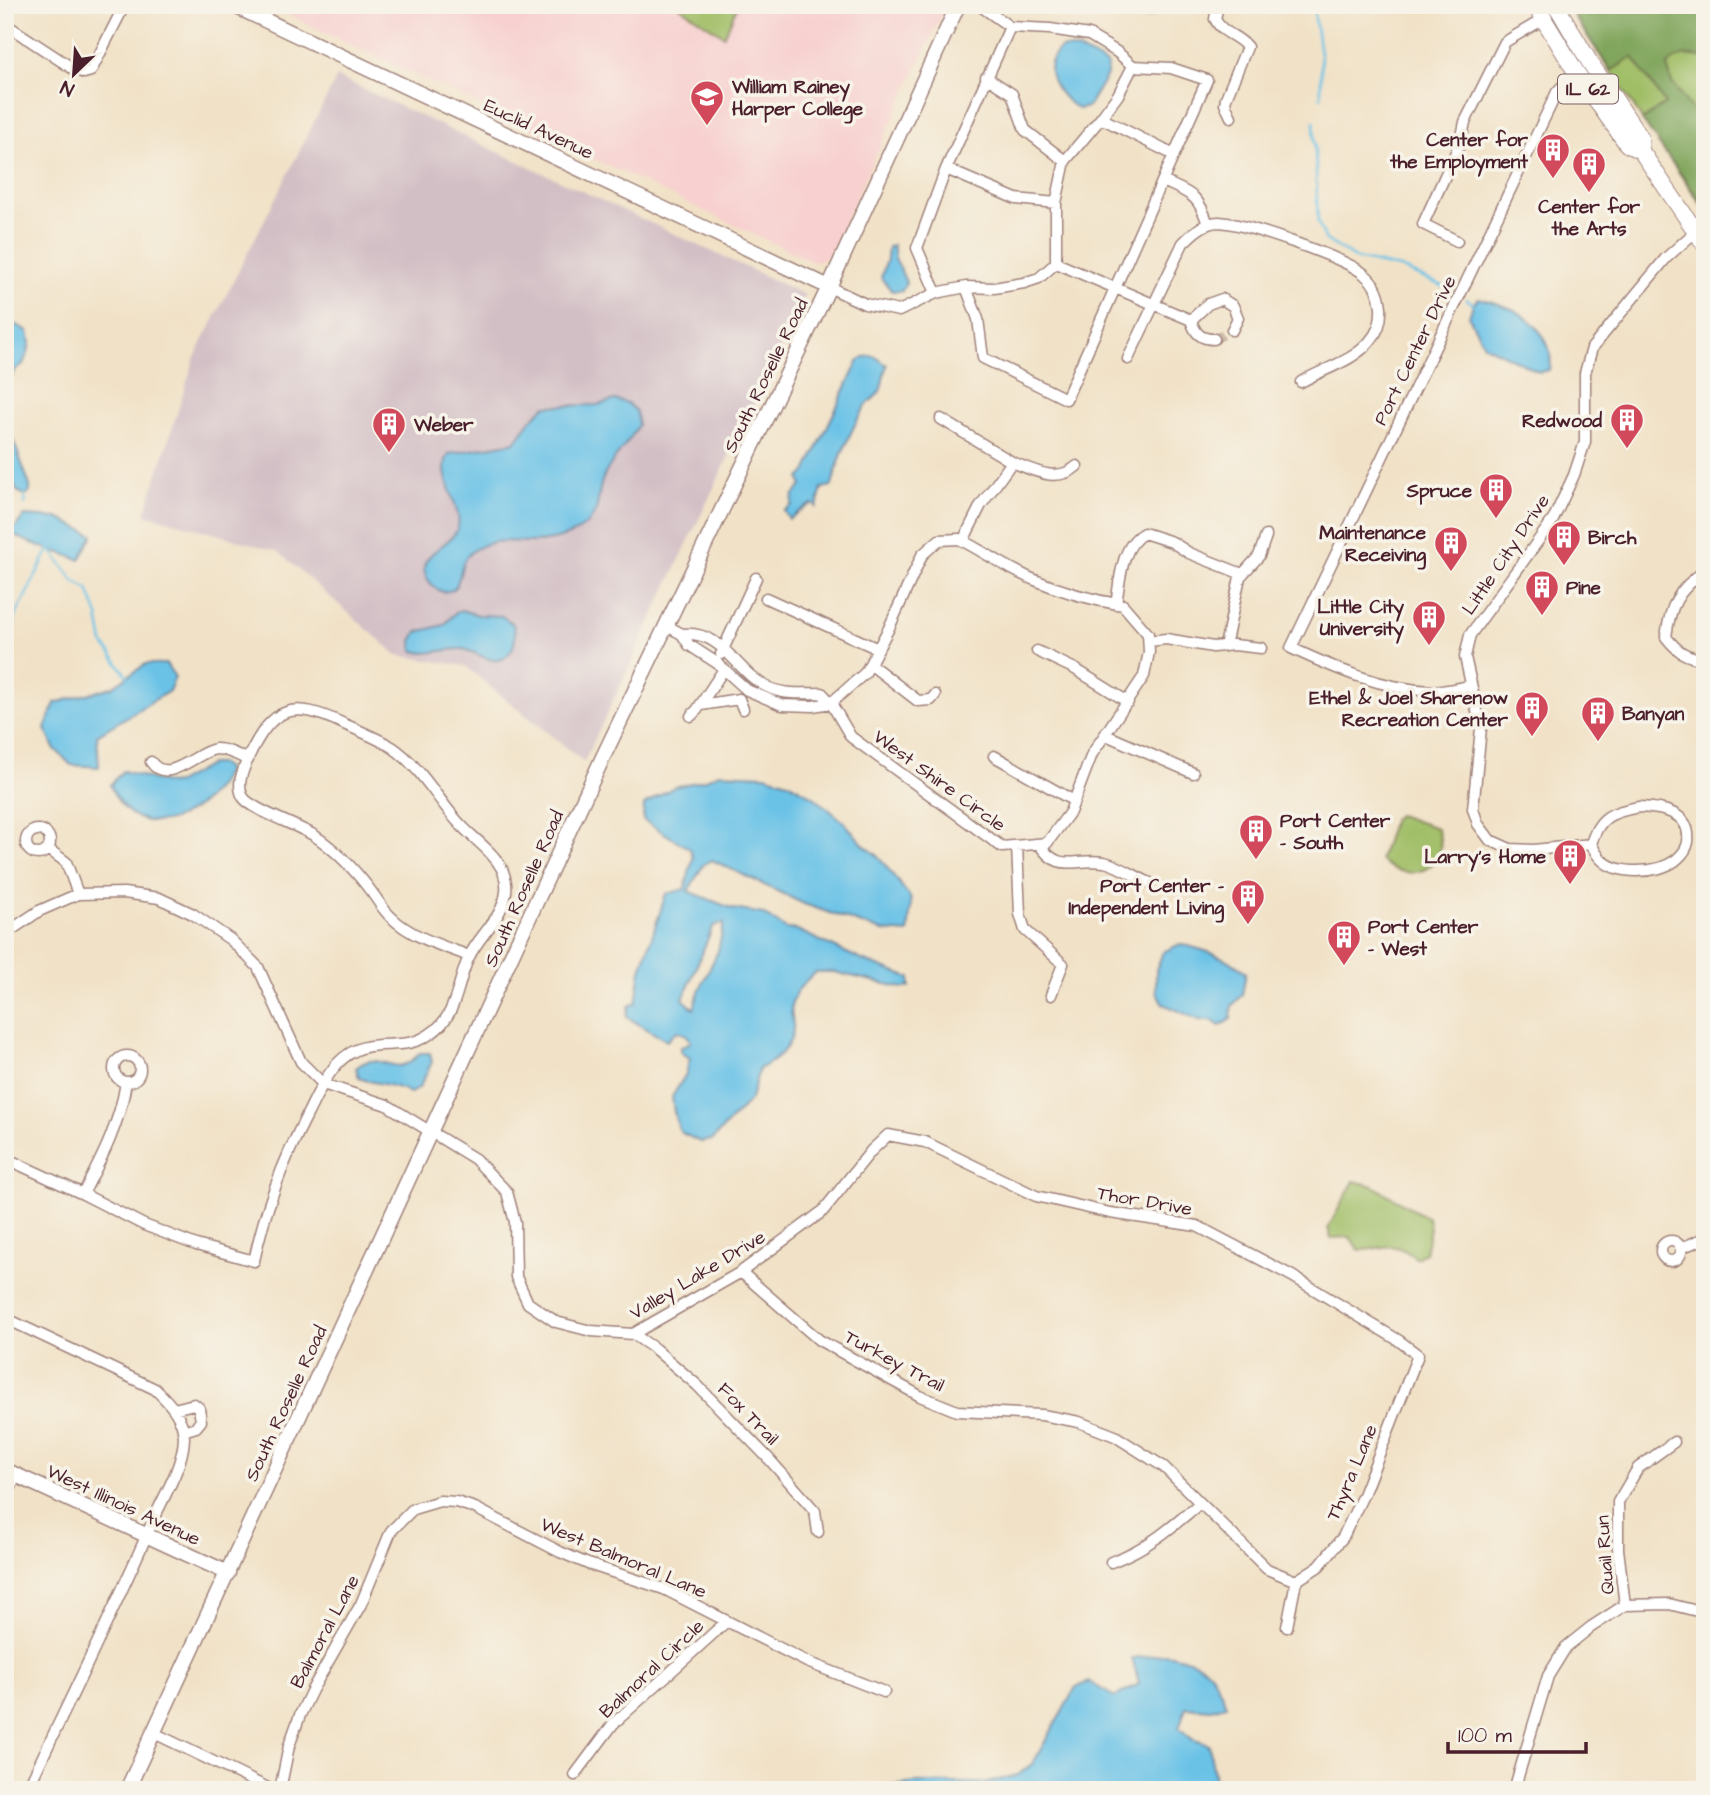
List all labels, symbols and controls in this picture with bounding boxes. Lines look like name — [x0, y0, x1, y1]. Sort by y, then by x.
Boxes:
north arrow — [38, 38, 108, 108]
text: N — [56, 73, 79, 103]
place label: William Rainey Harper College — [731, 74, 864, 124]
road number: IL 62 — [1558, 74, 1618, 104]
school or university icon: William Rainey Harper College — [688, 78, 726, 127]
street label: Euclid Avenue — [479, 92, 597, 166]
place label: Center for the Employment — [1389, 127, 1529, 177]
building icon: Center for the Employment — [1534, 131, 1572, 180]
building icon: Center for the Arts — [1570, 145, 1608, 194]
place label: Center for the Arts — [1538, 194, 1640, 243]
street label: Port Center Drive — [1367, 271, 1463, 430]
street label: South Roselle Road — [717, 294, 816, 457]
building icon: Redwood — [1608, 401, 1646, 450]
building icon: Weber — [370, 405, 408, 454]
place label: Redwood — [1522, 408, 1602, 435]
place label: Weber — [413, 412, 474, 439]
building icon: Spruce — [1477, 471, 1515, 520]
place label: Spruce — [1406, 478, 1473, 505]
street label: Little City Drive — [1456, 489, 1557, 621]
building icon: Birch — [1545, 518, 1583, 567]
place label: Maintenance Receiving — [1319, 520, 1427, 570]
building icon: Maintenance Receiving — [1432, 524, 1470, 573]
place label: Birch — [1588, 525, 1637, 552]
building icon: Pine — [1523, 568, 1561, 617]
place label: Pine — [1566, 575, 1601, 602]
place label: Little City University — [1317, 594, 1405, 644]
building icon: Little City University — [1410, 598, 1448, 647]
place label: Ethel & Joel Sharenow Recreation Center — [1309, 685, 1509, 734]
building icon: Ethel & Joel Sharenow Recreation Center — [1513, 689, 1551, 738]
building icon: Banyan — [1579, 694, 1617, 743]
place label: Banyan — [1622, 701, 1685, 729]
street label: West Shire Circle — [867, 724, 1011, 839]
street label: South Roselle Road — [478, 806, 571, 971]
place label: Port Center - South — [1280, 808, 1391, 857]
building icon: Port Center - South — [1237, 812, 1275, 861]
building icon: Larry's Home — [1551, 837, 1589, 886]
place label: Larry's Home — [1424, 844, 1547, 872]
place label: Port Center - Independent Living — [1068, 873, 1224, 923]
building icon: Port Center - Independent Living — [1229, 877, 1267, 926]
place label: Port Center - West — [1368, 914, 1479, 963]
building icon: Port Center - West — [1325, 918, 1363, 967]
street label: Thor Drive — [1095, 1180, 1194, 1223]
street label: Valley Lake Drive — [625, 1224, 771, 1327]
street label: South Roselle Road — [238, 1321, 334, 1486]
street label: Turkey Trail — [839, 1324, 949, 1400]
street label: Fox Trail — [711, 1377, 785, 1452]
street label: Thyra Lane — [1320, 1420, 1386, 1525]
street label: West Illinois Avenue — [42, 1458, 205, 1553]
street label: West Balmoral Lane — [536, 1511, 711, 1606]
street label: Quail Run — [1589, 1515, 1622, 1595]
street label: Balmoral Lane — [284, 1570, 367, 1693]
street label: Balmoral Circle — [594, 1613, 710, 1725]
scale bar — [1448, 1711, 1586, 1755]
text: 100 m — [1458, 1721, 1513, 1750]

